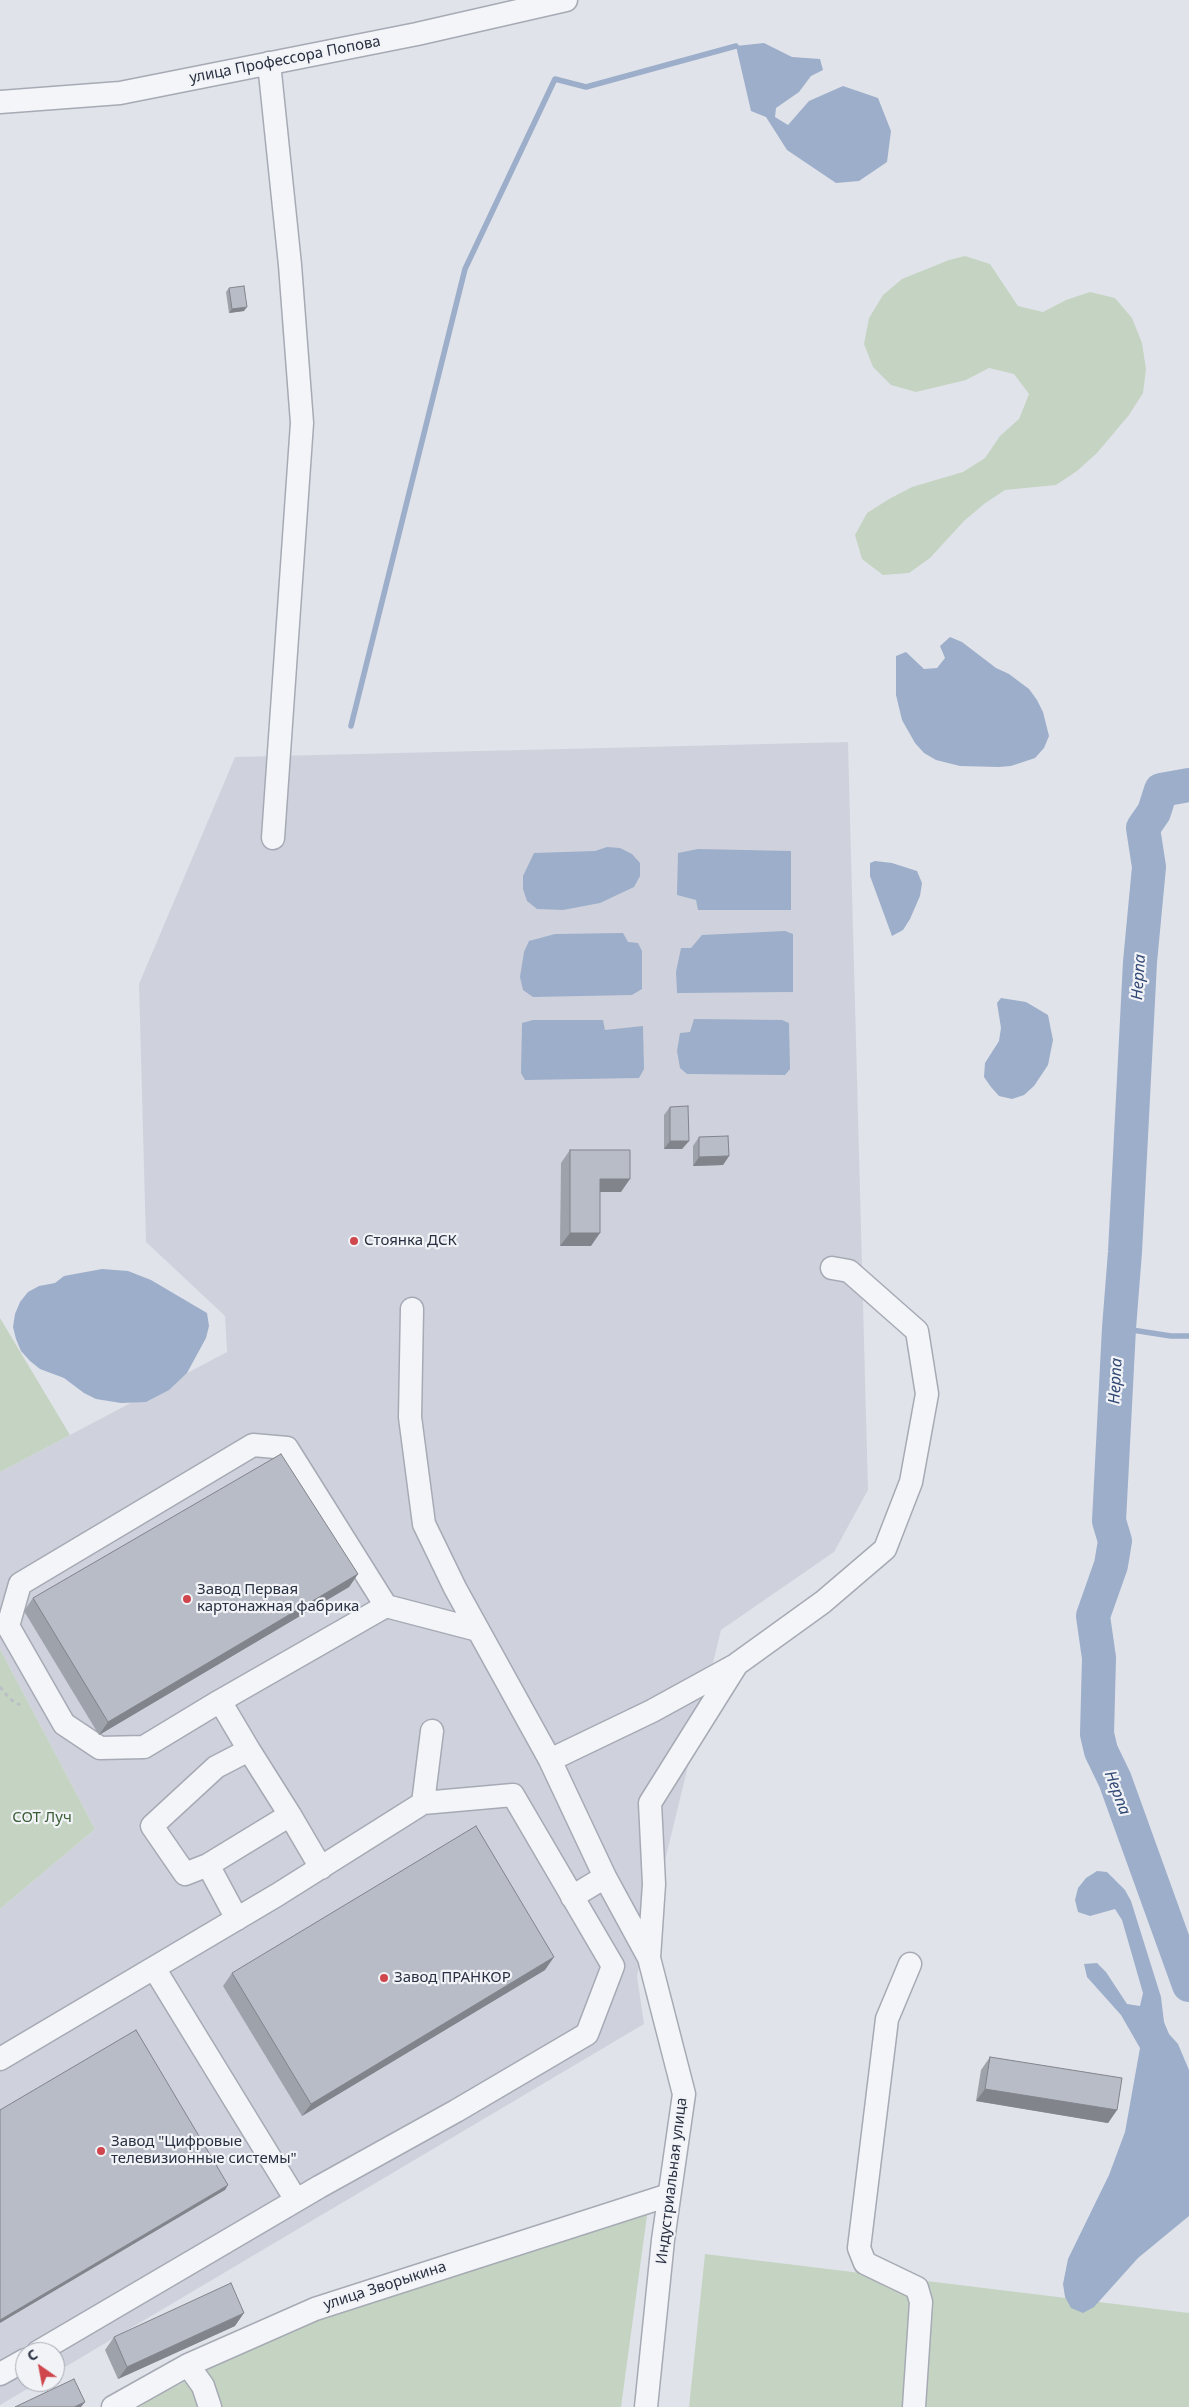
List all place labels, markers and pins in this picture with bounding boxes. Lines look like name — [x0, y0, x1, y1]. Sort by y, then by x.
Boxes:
place label: Стоянка ДСК — [364, 1232, 457, 1250]
marker: Стоянка ДСК — [348, 1235, 360, 1247]
place label: Завод Первая картонажная фабрика — [197, 1581, 359, 1616]
marker: Завод Первая картонажная фабрика — [181, 1593, 193, 1605]
place label: Завод ПРАНКОР — [394, 1969, 511, 1987]
marker: Завод ПРАНКОР — [378, 1972, 390, 1984]
place label: Завод "Цифровые телевизионные системы" — [111, 2133, 297, 2168]
marker: Завод "Цифровые телевизионные системы" — [95, 2145, 107, 2157]

